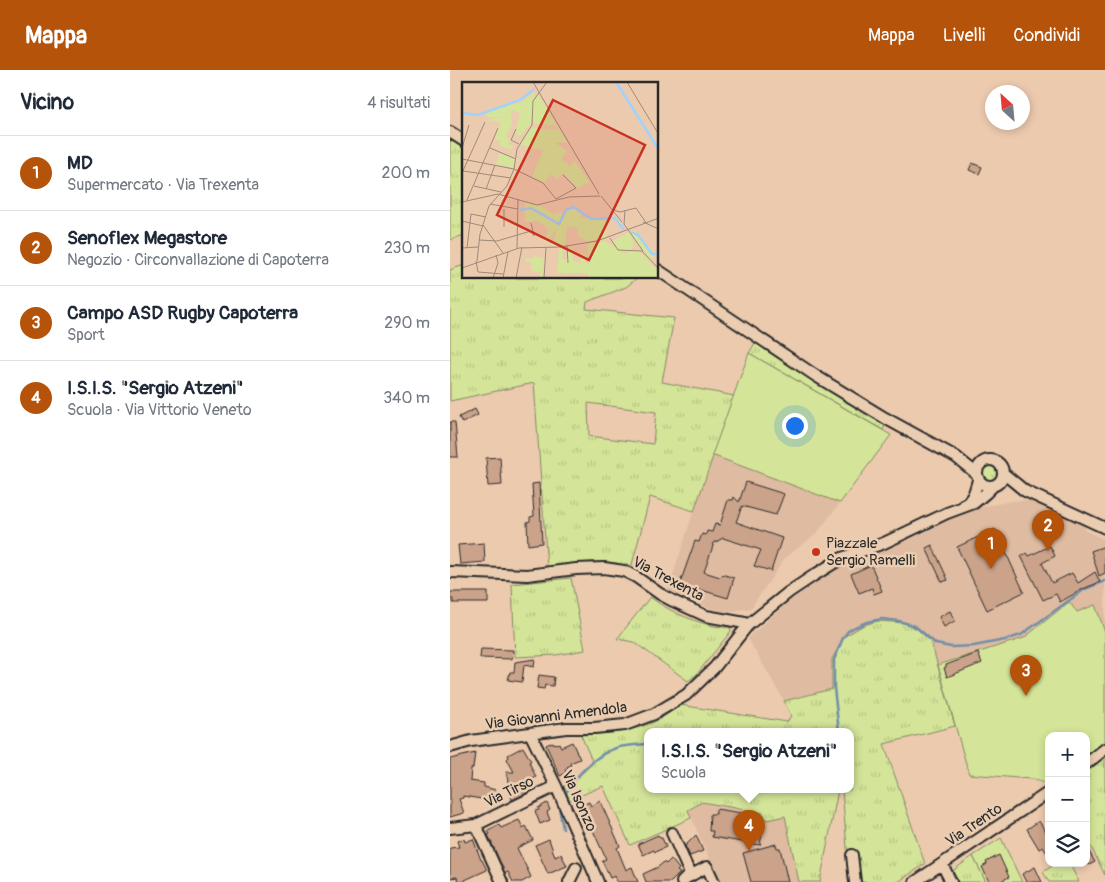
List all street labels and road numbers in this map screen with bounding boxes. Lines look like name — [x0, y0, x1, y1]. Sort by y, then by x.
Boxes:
street label: Via Trexenta — [629, 552, 707, 606]
street label: Via Giovanni Amendola — [484, 698, 628, 734]
street label: Via Isonzo — [557, 767, 601, 835]
street label: Via Tirso — [481, 772, 537, 812]
street label: Via Trento — [942, 799, 1006, 851]

